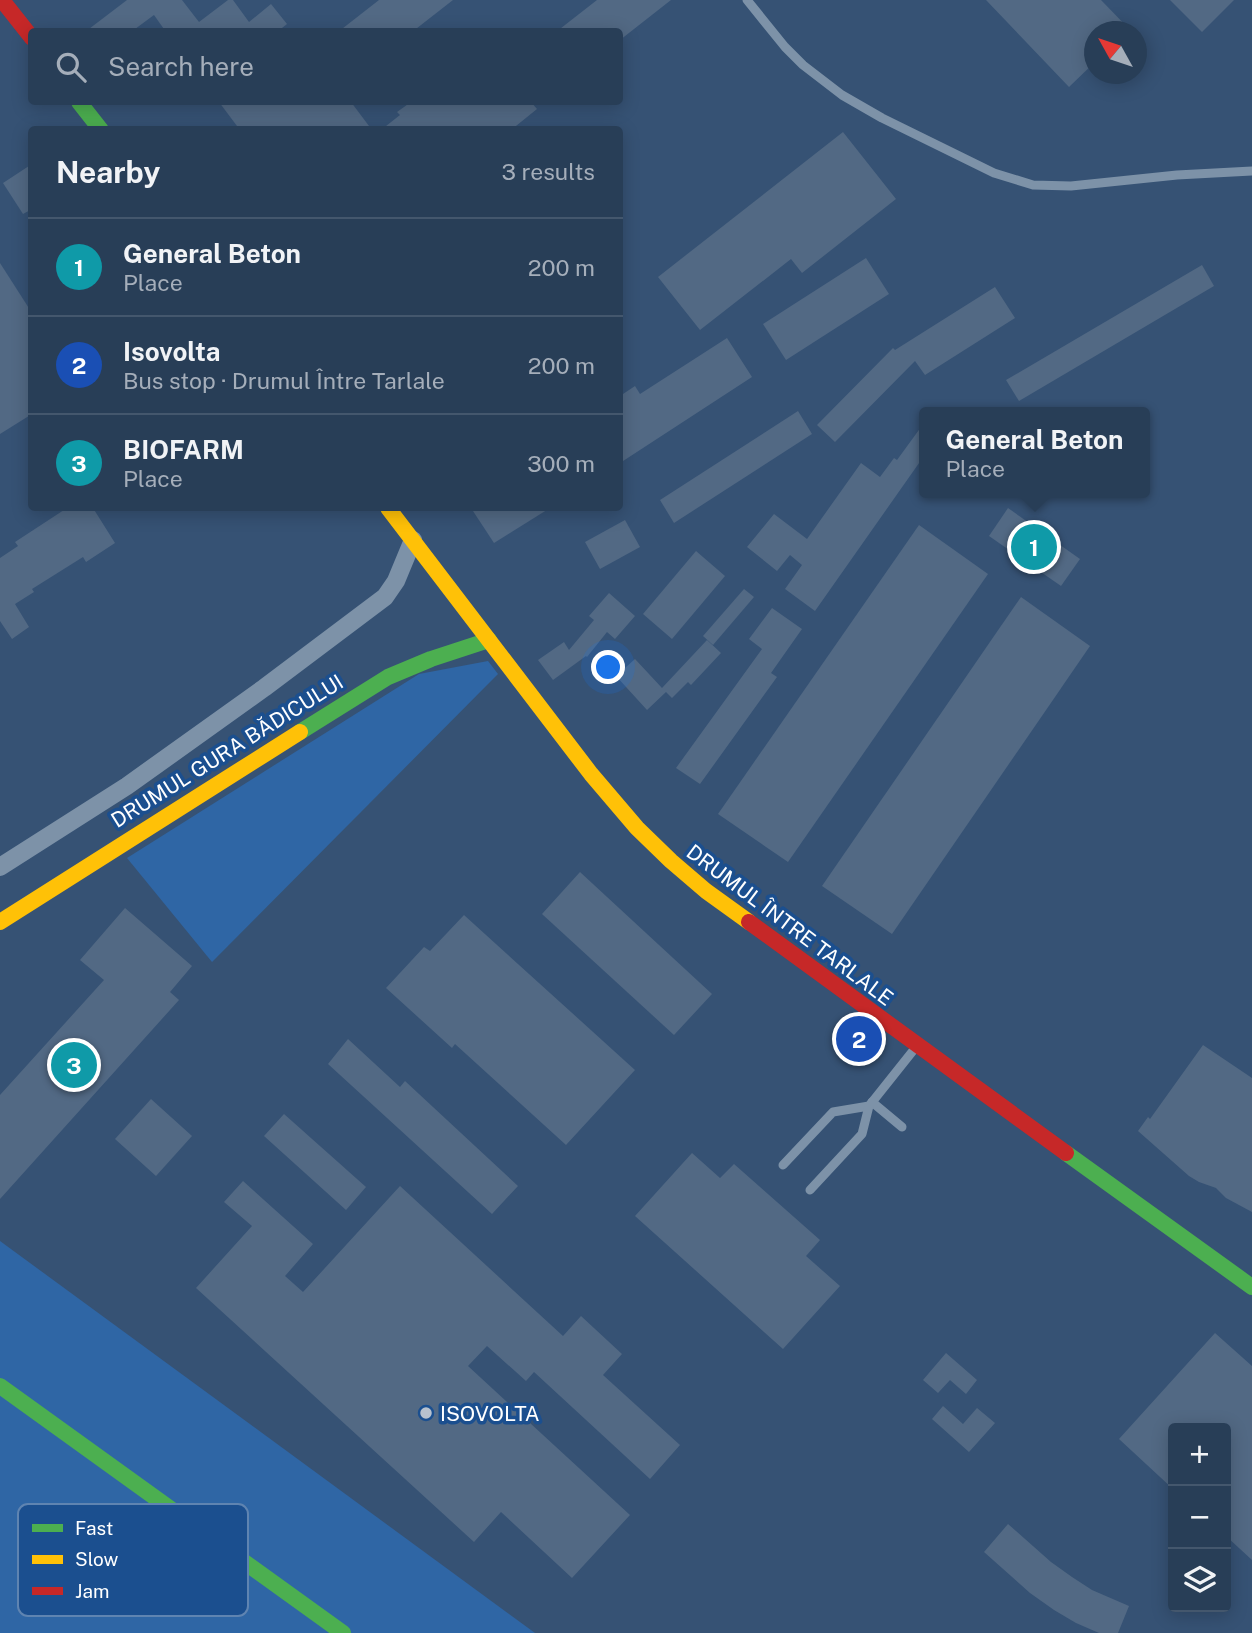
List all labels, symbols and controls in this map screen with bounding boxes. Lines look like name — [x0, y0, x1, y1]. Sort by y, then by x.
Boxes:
north arrow — [1084, 21, 1147, 84]
search box — [28, 28, 623, 105]
icon: search — [52, 48, 90, 86]
text: Search here — [108, 51, 254, 82]
text: Nearby — [56, 154, 160, 190]
text: 3 results — [501, 158, 595, 185]
text: General Beton — [123, 238, 301, 269]
text: 1 — [74, 254, 84, 281]
text: 200 m — [528, 254, 595, 281]
text: Place — [123, 269, 183, 296]
text: Isovolta — [123, 336, 220, 367]
text: 2 — [72, 352, 86, 379]
text: 200 m — [528, 352, 595, 379]
text: Bus stop · Drumul Între Tarlale — [123, 367, 445, 394]
popup — [919, 407, 1150, 498]
text: General Beton — [945, 424, 1124, 455]
text: BIOFARM — [123, 434, 244, 465]
text: 3 — [71, 450, 87, 477]
text: 300 m — [527, 450, 595, 477]
text: Place — [945, 455, 1005, 482]
text: Place — [123, 465, 183, 492]
pin: 1 — [1011, 521, 1057, 573]
your location — [591, 650, 625, 684]
street label: DRUMUL GURA BĂDICULUI — [106, 669, 348, 833]
street label: DRUMUL ÎNTRE TARLALE — [682, 839, 898, 1011]
pin: 2 — [836, 1013, 882, 1065]
pin: 3 — [51, 1039, 97, 1091]
place label: ISOVOLTA — [440, 1401, 540, 1426]
marker: ISOVOLTA — [418, 1405, 434, 1421]
map controls — [1168, 1423, 1231, 1612]
button: + — [1168, 1423, 1231, 1486]
button: − — [1168, 1486, 1231, 1549]
legend — [18, 1504, 248, 1616]
text: Fast — [75, 1517, 113, 1539]
text: Slow — [75, 1548, 119, 1570]
button: layers — [1168, 1549, 1231, 1612]
text: Jam — [75, 1580, 109, 1602]

